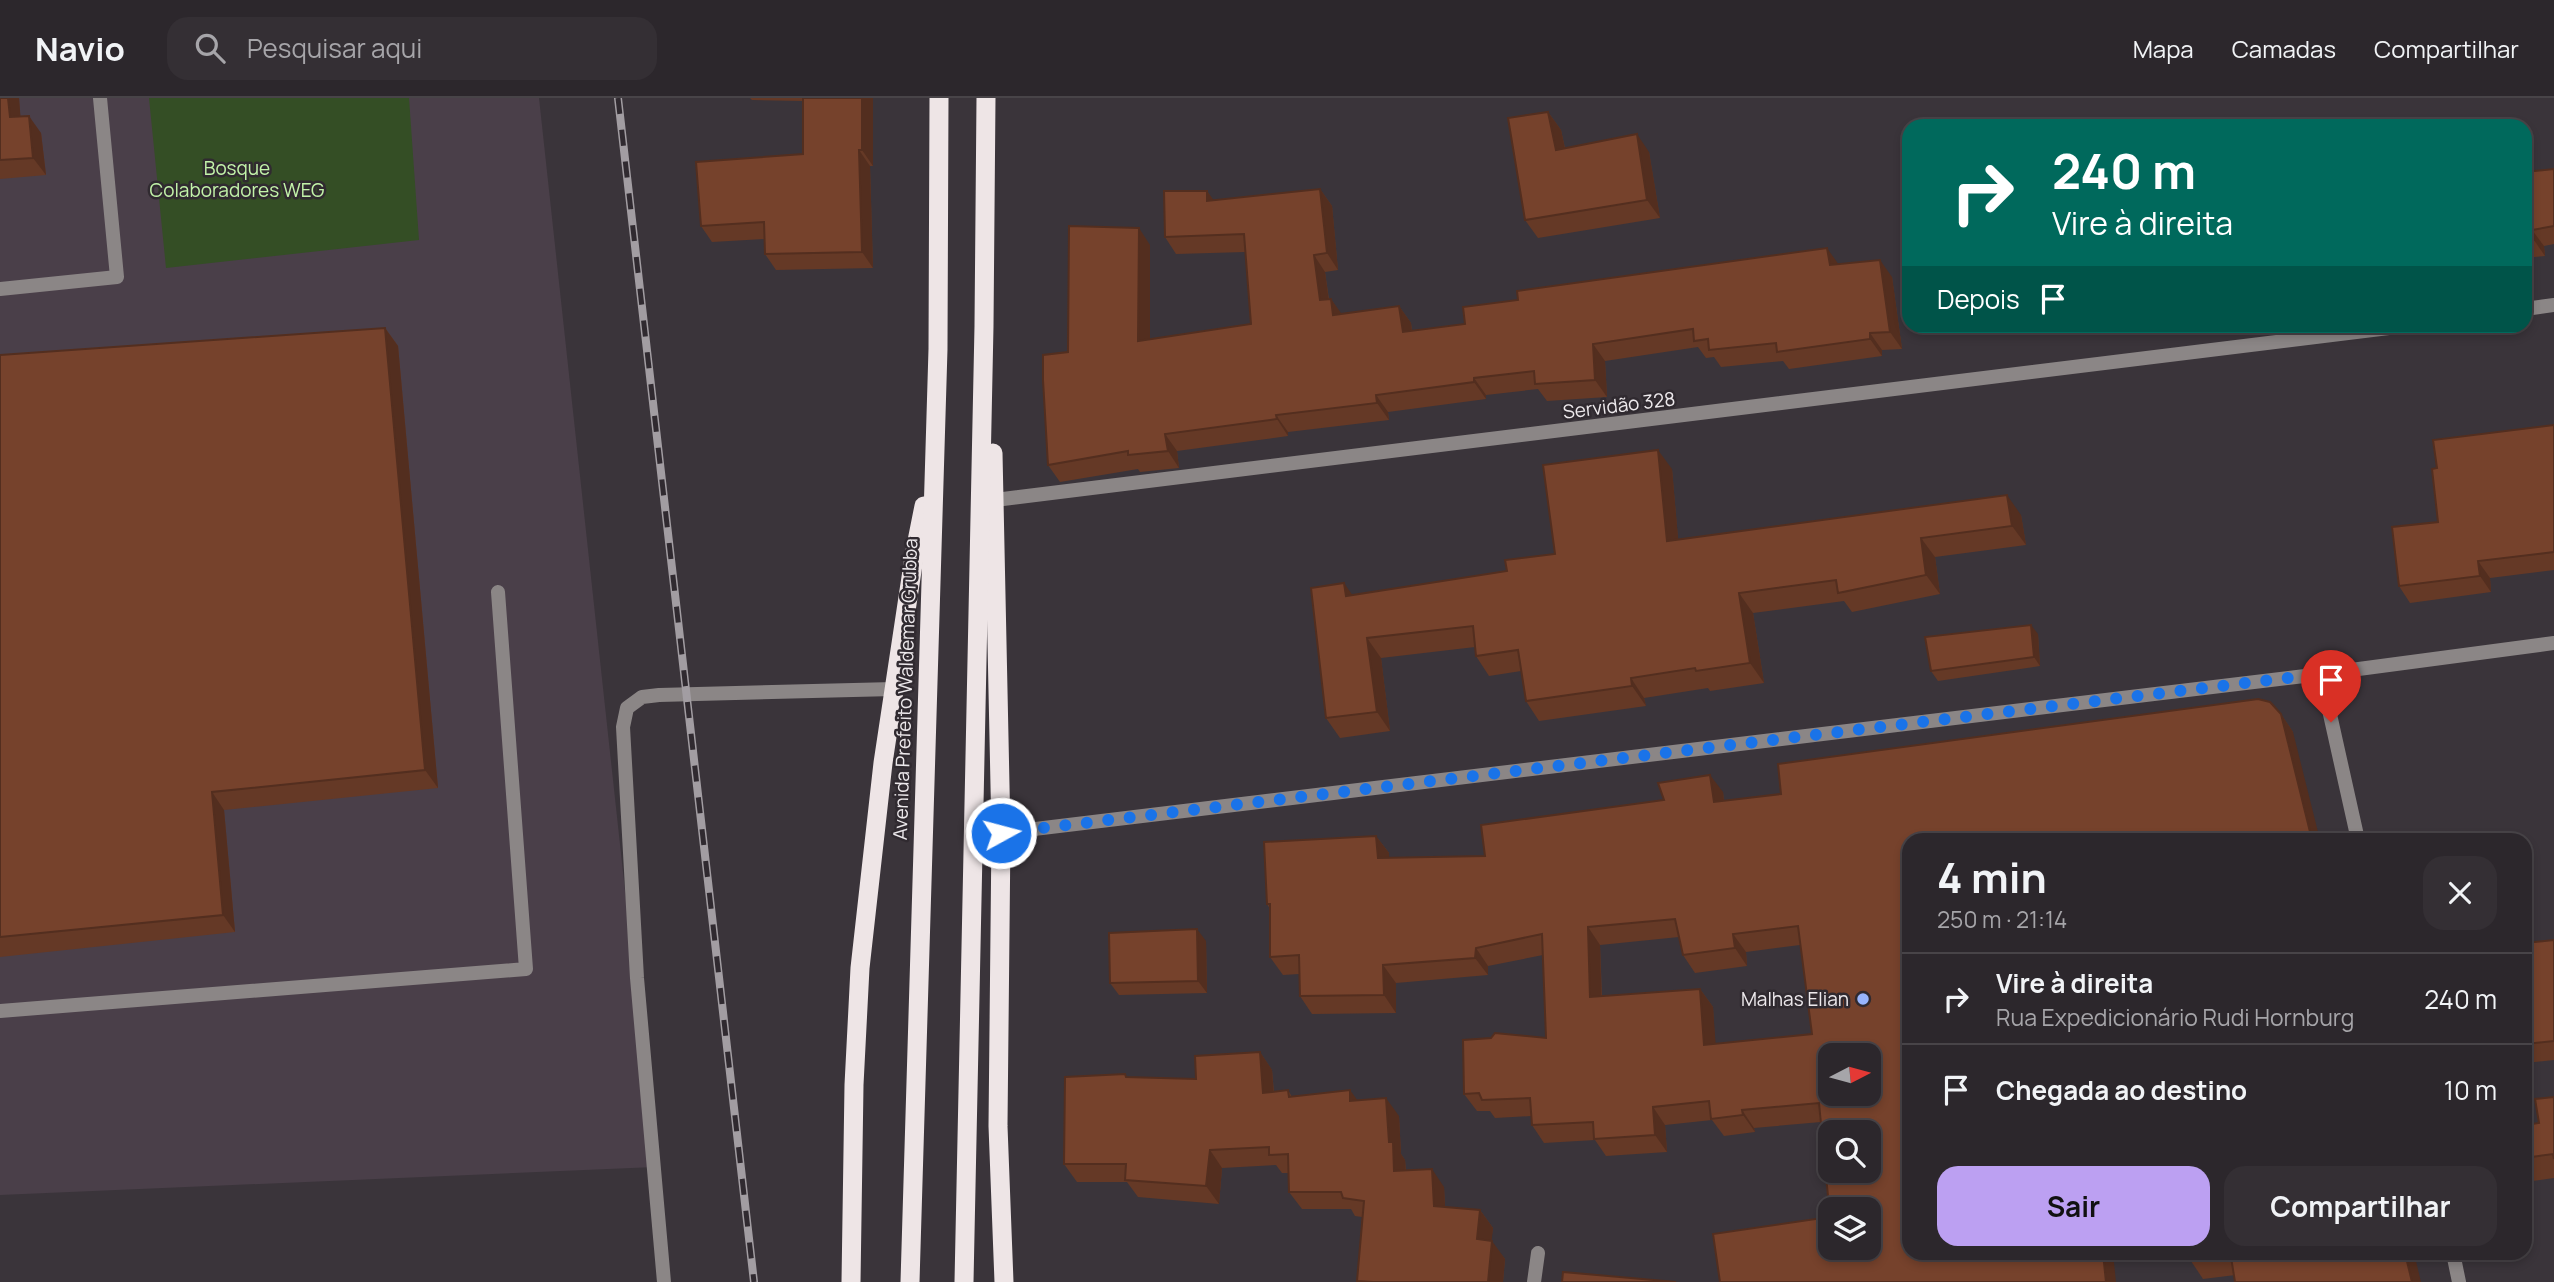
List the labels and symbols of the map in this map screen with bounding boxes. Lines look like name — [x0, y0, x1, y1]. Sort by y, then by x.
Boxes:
park label: Bosque Colaboradores WEG — [150, 155, 324, 203]
street label: Servidão 328 — [1561, 385, 1677, 425]
street label: Avenida Prefeito Waldemar Grubba — [887, 538, 923, 840]
pin — [2301, 650, 2361, 722]
position arrow — [964, 796, 1038, 870]
place label: Malhas Elian — [1741, 986, 1849, 1012]
marker: Malhas Elian — [1855, 991, 1871, 1007]
north arrow — [1818, 1043, 1881, 1106]

